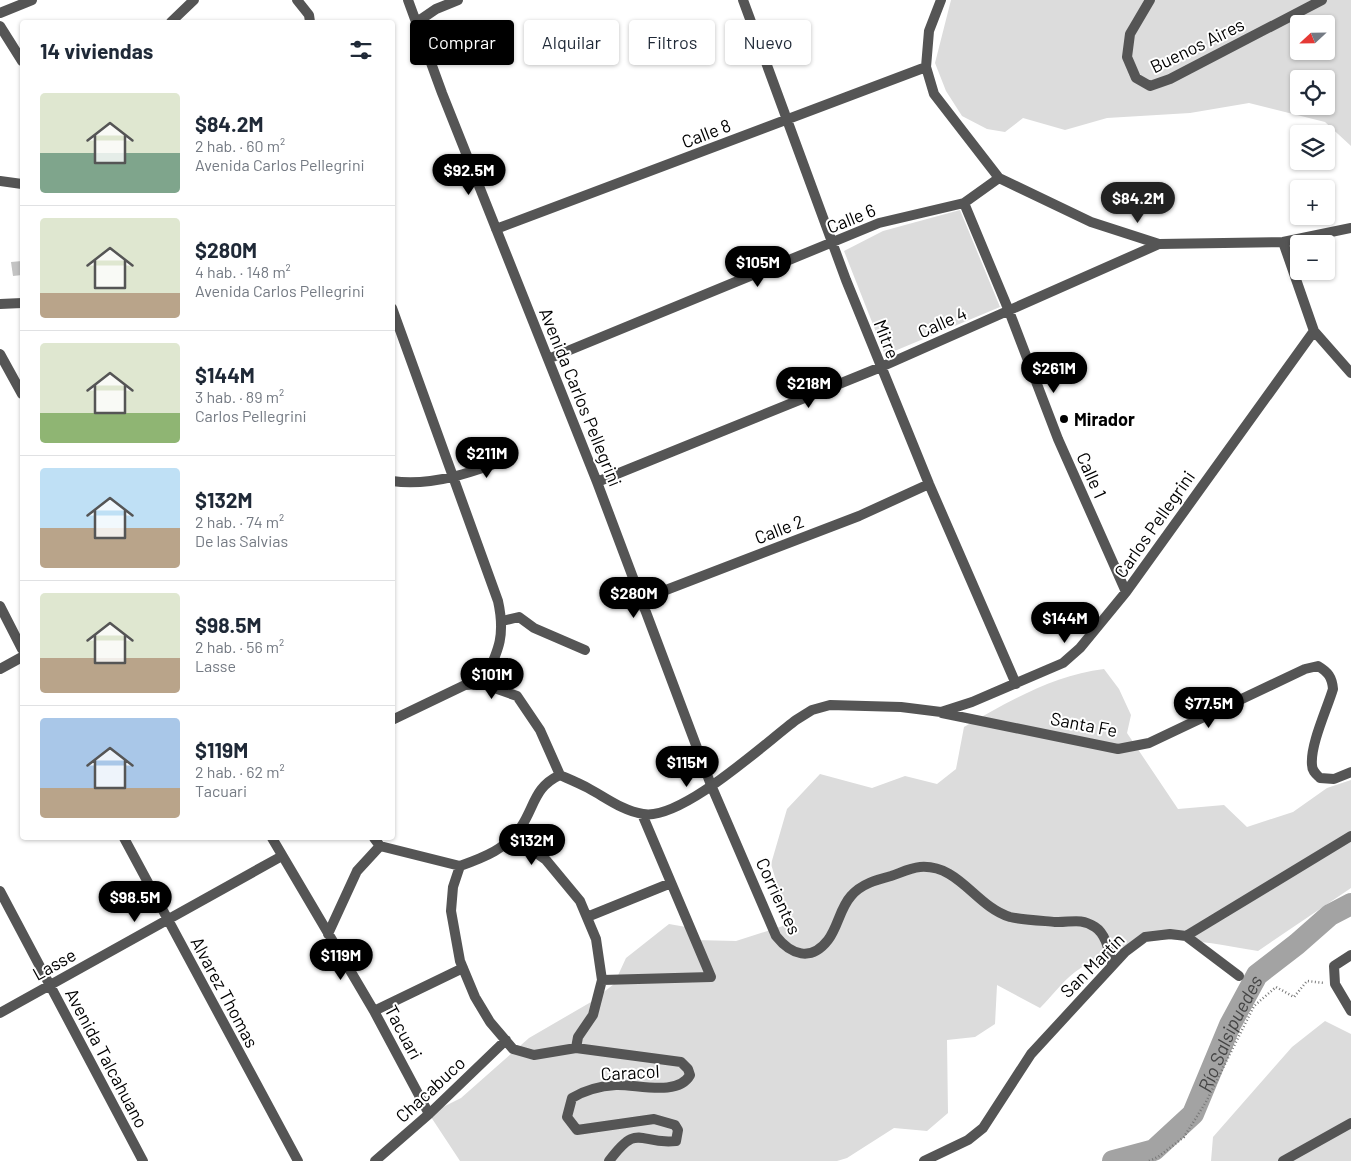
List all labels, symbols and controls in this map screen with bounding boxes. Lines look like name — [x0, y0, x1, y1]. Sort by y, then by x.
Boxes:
street label: Buenos Aires — [1146, 13, 1248, 77]
north arrow — [1290, 15, 1335, 60]
map controls — [1290, 15, 1335, 280]
chip: Comprar — [410, 20, 514, 65]
chip: Alquilar — [524, 20, 619, 65]
chip: Filtros — [629, 20, 715, 65]
chip: Nuevo — [725, 20, 811, 65]
icon: filters — [347, 36, 375, 64]
text: 14 viviendas — [40, 38, 153, 63]
button: locate — [1290, 70, 1335, 115]
text: $84.2M — [195, 111, 264, 136]
icon: home — [80, 113, 140, 173]
street label: Calle 8 — [678, 114, 734, 152]
button: layers — [1290, 125, 1335, 170]
text: 2 hab. · 60 m² — [195, 136, 285, 155]
pin: $92.5M — [428, 154, 510, 196]
text: Avenida Carlos Pellegrini — [195, 155, 365, 174]
text: $92.5M — [444, 160, 495, 179]
button: + — [1290, 180, 1335, 225]
pin: $84.2M — [1097, 182, 1179, 224]
text: $84.2M — [1112, 188, 1164, 207]
street label: Calle 6 — [823, 198, 879, 238]
button: − — [1290, 235, 1335, 280]
text: $280M — [195, 237, 257, 262]
icon: home — [80, 238, 140, 298]
pin: $105M — [723, 246, 793, 288]
text: $105M — [736, 252, 780, 271]
text: 4 hab. · 148 m² — [195, 262, 291, 281]
text: Avenida Carlos Pellegrini — [195, 281, 365, 300]
street label: Calle 4 — [914, 301, 970, 343]
street label: Avenida Carlos Pellegrini — [535, 304, 627, 490]
street label: Mitre — [870, 316, 904, 362]
pin: $261M — [1019, 352, 1089, 394]
text: $261M — [1032, 358, 1076, 377]
text: $144M — [195, 362, 255, 387]
icon: home — [80, 363, 140, 423]
pin: $218M — [774, 366, 844, 409]
text: $218M — [787, 373, 831, 392]
text: 3 hab. · 89 m² — [195, 387, 284, 406]
text: Carlos Pellegrini — [195, 406, 307, 425]
place label: Mirador — [1074, 408, 1135, 430]
marker: Mirador — [1058, 413, 1070, 425]
pin: $211M — [452, 436, 522, 479]
text: $211M — [467, 443, 507, 462]
street label: Calle 1 — [1072, 449, 1112, 501]
street label: Carlos Pellegrini — [1109, 466, 1199, 582]
text: $132M — [195, 487, 253, 512]
icon: home — [80, 488, 140, 548]
street label: Calle 2 — [751, 510, 807, 548]
text: 2 hab. · 74 m² — [195, 512, 284, 531]
text: De las Salvias — [195, 531, 288, 550]
pin: $280M — [599, 576, 669, 619]
text: $280M — [610, 583, 658, 602]
pin: $144M — [1030, 602, 1100, 644]
text: $144M — [1042, 608, 1088, 627]
text: $98.5M — [195, 612, 262, 637]
icon: home — [80, 613, 140, 673]
text: 2 hab. · 56 m² — [195, 637, 284, 656]
text: Lasse — [195, 656, 236, 675]
pin: $101M — [457, 658, 527, 700]
text: $101M — [472, 664, 512, 683]
pin: $77.5M — [1168, 686, 1250, 729]
text: $77.5M — [1185, 693, 1233, 712]
street label: Santa Fe — [1049, 707, 1119, 741]
text: $119M — [195, 737, 248, 762]
icon: home — [80, 738, 140, 798]
pin: $115M — [652, 746, 722, 788]
text: $115M — [667, 752, 707, 771]
text: 2 hab. · 62 m² — [195, 762, 285, 781]
text: Tacuari — [195, 781, 247, 800]
pin: $132M — [497, 824, 567, 866]
text: $132M — [510, 830, 554, 849]
street label: Corrientes — [752, 854, 806, 938]
pin: $98.5M — [94, 880, 176, 923]
text: $98.5M — [110, 887, 160, 906]
street label: San Martín — [1055, 928, 1129, 1002]
street label: Alvarez Thomas — [186, 933, 264, 1051]
pin: $119M — [306, 938, 376, 981]
street label: Lasse — [29, 943, 79, 985]
text: $119M — [321, 945, 361, 964]
water label: Río Salsipuedes — [1192, 971, 1266, 1095]
street label: Avenida Talcahuano — [61, 984, 153, 1132]
street label: Tacuari — [381, 1001, 427, 1063]
street label: Chacabuco — [391, 1051, 469, 1127]
street label: Caracol — [600, 1059, 660, 1085]

